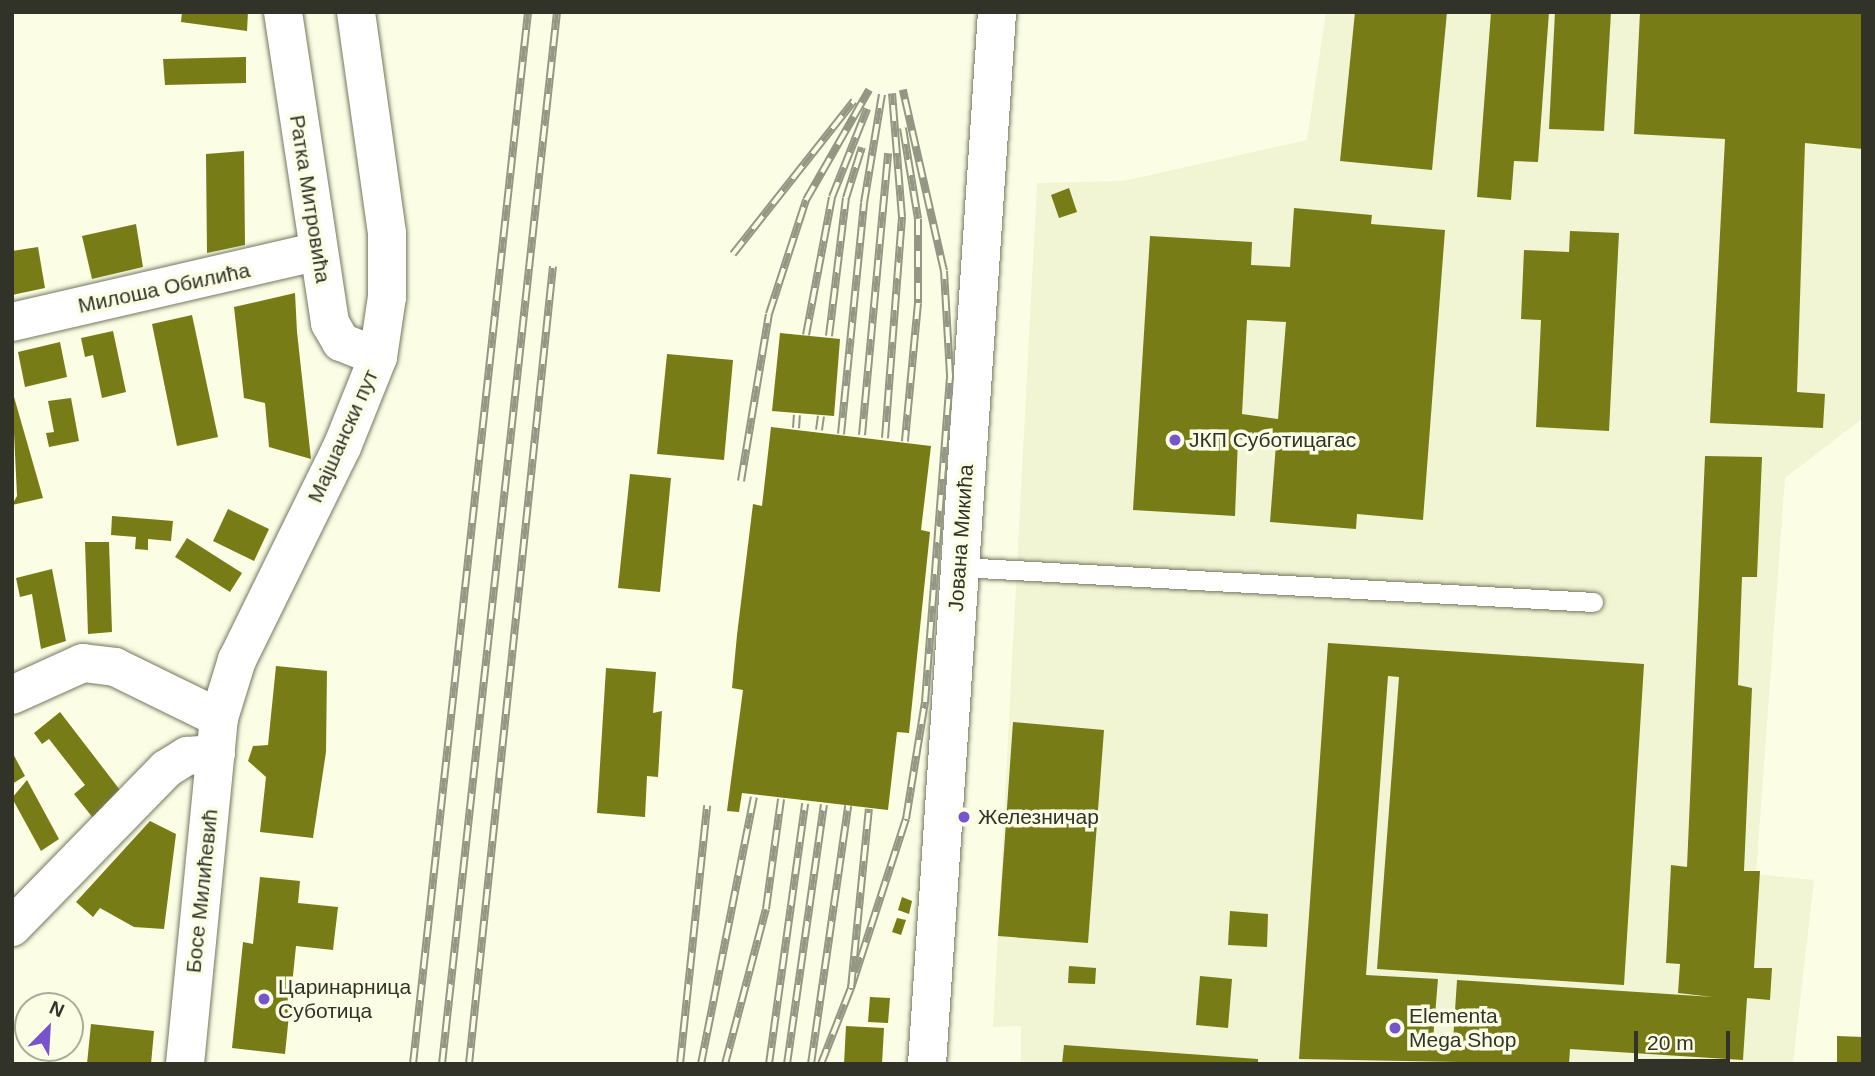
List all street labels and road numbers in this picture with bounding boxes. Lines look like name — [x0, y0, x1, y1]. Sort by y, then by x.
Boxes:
street label: Ратка Митровића — [284, 113, 336, 285]
street label: Милоша Обилића — [76, 257, 252, 319]
street label: Мајшански пут — [302, 366, 384, 506]
street label: Јована Микића — [943, 464, 979, 612]
street label: Босе Милићевић — [181, 808, 223, 974]

